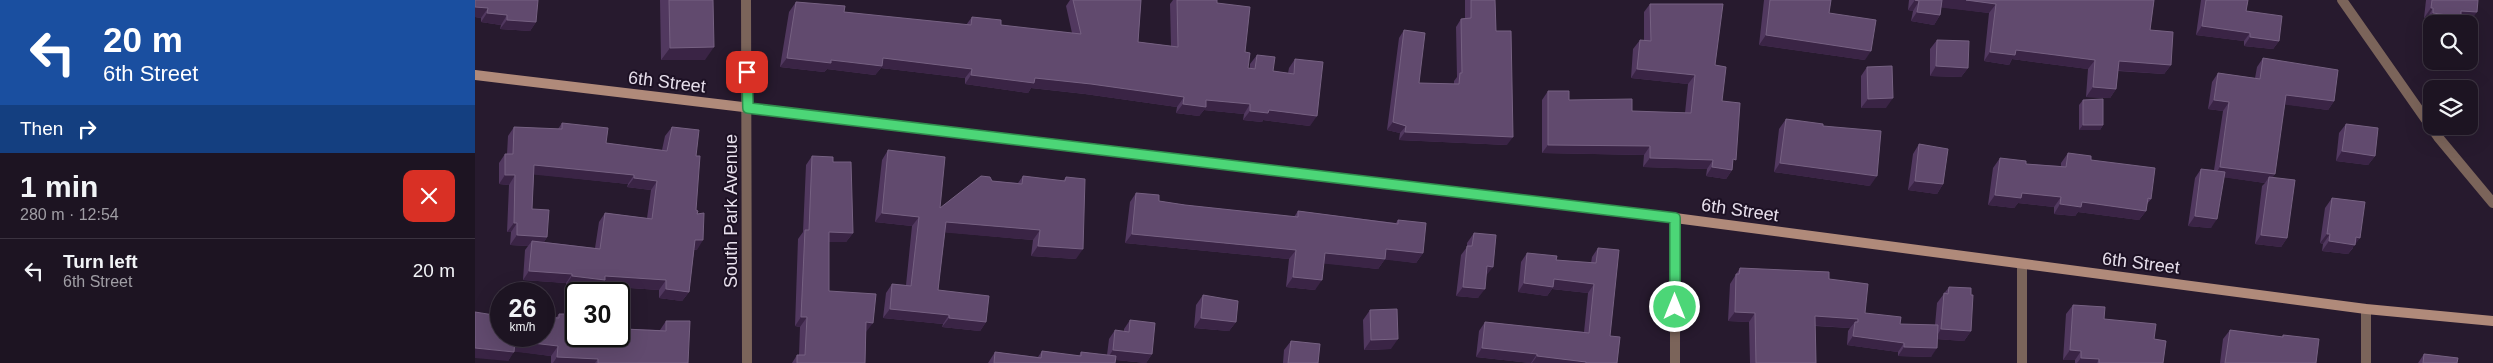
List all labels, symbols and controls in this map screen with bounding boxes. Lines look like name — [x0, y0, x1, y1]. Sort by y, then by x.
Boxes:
map controls — [2423, 15, 2478, 135]
button: search — [2423, 15, 2478, 70]
icon: left — [20, 20, 85, 85]
text: 20 m — [103, 20, 183, 59]
pin — [726, 51, 768, 93]
icon: arrive — [733, 58, 761, 86]
text: 6th Street — [103, 61, 198, 86]
street label: 6th Street — [627, 67, 707, 97]
button: layers — [2423, 80, 2478, 135]
icon: right — [73, 115, 101, 143]
text: Then — [20, 118, 63, 139]
street label: South Park Avenue — [721, 134, 741, 288]
text: 1 min — [20, 170, 98, 203]
button: close — [403, 170, 455, 222]
street label: 6th Street — [1700, 195, 1780, 225]
text: 280 m · 12:54 — [20, 206, 119, 223]
street label: 6th Street — [2101, 248, 2181, 278]
text: Turn left — [63, 251, 138, 272]
icon: left — [20, 257, 48, 285]
text: 20 m — [413, 260, 455, 281]
text: 6th Street — [63, 273, 132, 290]
position arrow — [1648, 280, 1700, 332]
speed limit sign: 30 — [565, 282, 630, 347]
text: 26 — [509, 294, 536, 322]
text: km/h — [509, 320, 536, 334]

